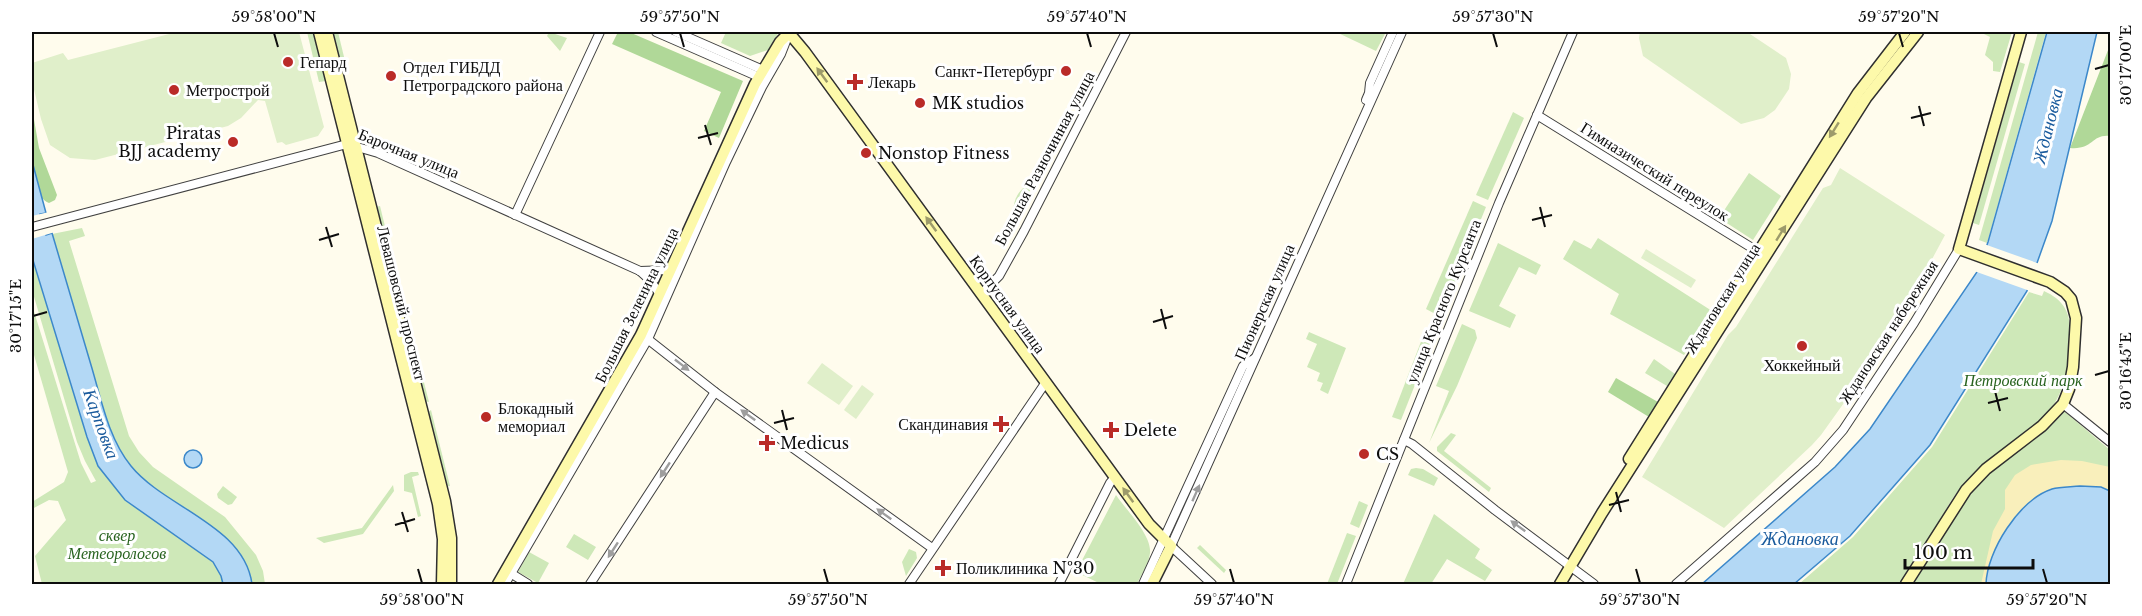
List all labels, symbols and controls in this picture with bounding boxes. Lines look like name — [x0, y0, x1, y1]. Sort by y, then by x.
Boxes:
text: 59°58'00"N — [232, 7, 316, 26]
text: 59°57'50"N — [640, 7, 720, 26]
text: 59°57'40"N — [1047, 7, 1127, 26]
text: 59°57'30"N — [1452, 7, 1534, 26]
text: 59°57'20"N — [1858, 7, 1940, 26]
text: 30°17'00"E — [2116, 25, 2135, 105]
place label: Гепард — [300, 52, 347, 72]
marker: Гепард — [281, 55, 295, 69]
place label: Отдел ГИБДД Петроградского района — [403, 57, 563, 95]
place label: Санкт-Петербург — [935, 61, 1054, 81]
marker: Санкт-Петербург — [1059, 64, 1073, 78]
one-way arrow — [817, 67, 829, 82]
street label: Большая Разночинная улица — [990, 67, 1098, 249]
marker: Отдел ГИБДД Петроградского района — [384, 69, 398, 83]
place label: Лекарь — [868, 72, 916, 92]
marker: Лекарь — [846, 73, 864, 91]
place label: Метрострой — [186, 80, 270, 100]
marker: Метрострой — [167, 83, 181, 97]
water label: Ждановка — [2028, 86, 2068, 167]
place label: MK studios — [932, 93, 1024, 113]
marker: MK studios — [913, 96, 927, 110]
street label: Гимназический переулок — [1577, 117, 1733, 225]
one-way arrow — [1829, 122, 1840, 138]
place label: Piratas BJJ academy — [118, 123, 222, 161]
street label: Барочная улица — [356, 124, 462, 182]
marker: Piratas BJJ academy — [226, 135, 240, 149]
place label: Nonstop Fitness — [878, 143, 1010, 163]
marker: Nonstop Fitness — [859, 146, 873, 160]
one-way arrow — [925, 216, 937, 232]
street label: улица Красного Курсанта — [1401, 216, 1485, 386]
street label: Левашовский проспект — [373, 223, 431, 383]
street label: Большая Зеленина улица — [590, 224, 682, 386]
one-way arrow — [1775, 225, 1786, 241]
street label: Ждановская улица — [1680, 239, 1764, 357]
street label: Пионерская улица — [1229, 241, 1299, 363]
street label: Корпусная улица — [966, 251, 1050, 357]
street label: Ждановская набережная — [1834, 256, 1942, 408]
text: 30°17'15"E — [6, 279, 25, 353]
text: 30°16'45"E — [2116, 332, 2135, 410]
marker: Хоккейный — [1795, 339, 1809, 353]
place label: Хоккейный — [1763, 355, 1841, 375]
one-way arrow — [674, 358, 690, 371]
park label: Петровский парк — [1962, 370, 2083, 390]
water label: Карповка — [78, 385, 124, 462]
place label: Блокадный мемориал — [498, 398, 574, 436]
one-way arrow — [741, 409, 757, 421]
marker: Блокадный мемориал — [479, 410, 493, 424]
place label: Скандинавия — [898, 414, 989, 434]
marker: Скандинавия — [992, 415, 1010, 433]
place label: Delete — [1124, 420, 1177, 440]
marker: Delete — [1102, 421, 1120, 439]
place label: Medicus — [780, 433, 849, 453]
marker: Medicus — [758, 434, 776, 452]
place label: CS — [1376, 444, 1399, 464]
marker: CS — [1357, 447, 1371, 461]
one-way arrow — [659, 462, 670, 478]
one-way arrow — [1192, 484, 1201, 502]
one-way arrow — [1122, 488, 1134, 504]
one-way arrow — [877, 508, 893, 520]
one-way arrow — [1510, 521, 1525, 533]
park label: сквер Метеорологов — [67, 525, 166, 563]
water label: Ждановка — [1760, 528, 1839, 550]
scale bar — [1905, 532, 2032, 570]
one-way arrow — [607, 541, 619, 557]
text: 100 m — [1914, 542, 1972, 564]
place label: Поликлиника №30 — [956, 558, 1094, 578]
marker: Поликлиника №30 — [934, 559, 952, 577]
text: 59°58'00"N — [380, 590, 464, 609]
text: 59°57'50"N — [788, 590, 868, 609]
text: 59°57'40"N — [1194, 590, 1274, 609]
text: 59°57'30"N — [1599, 590, 1681, 609]
text: 59°57'20"N — [2006, 590, 2088, 609]

